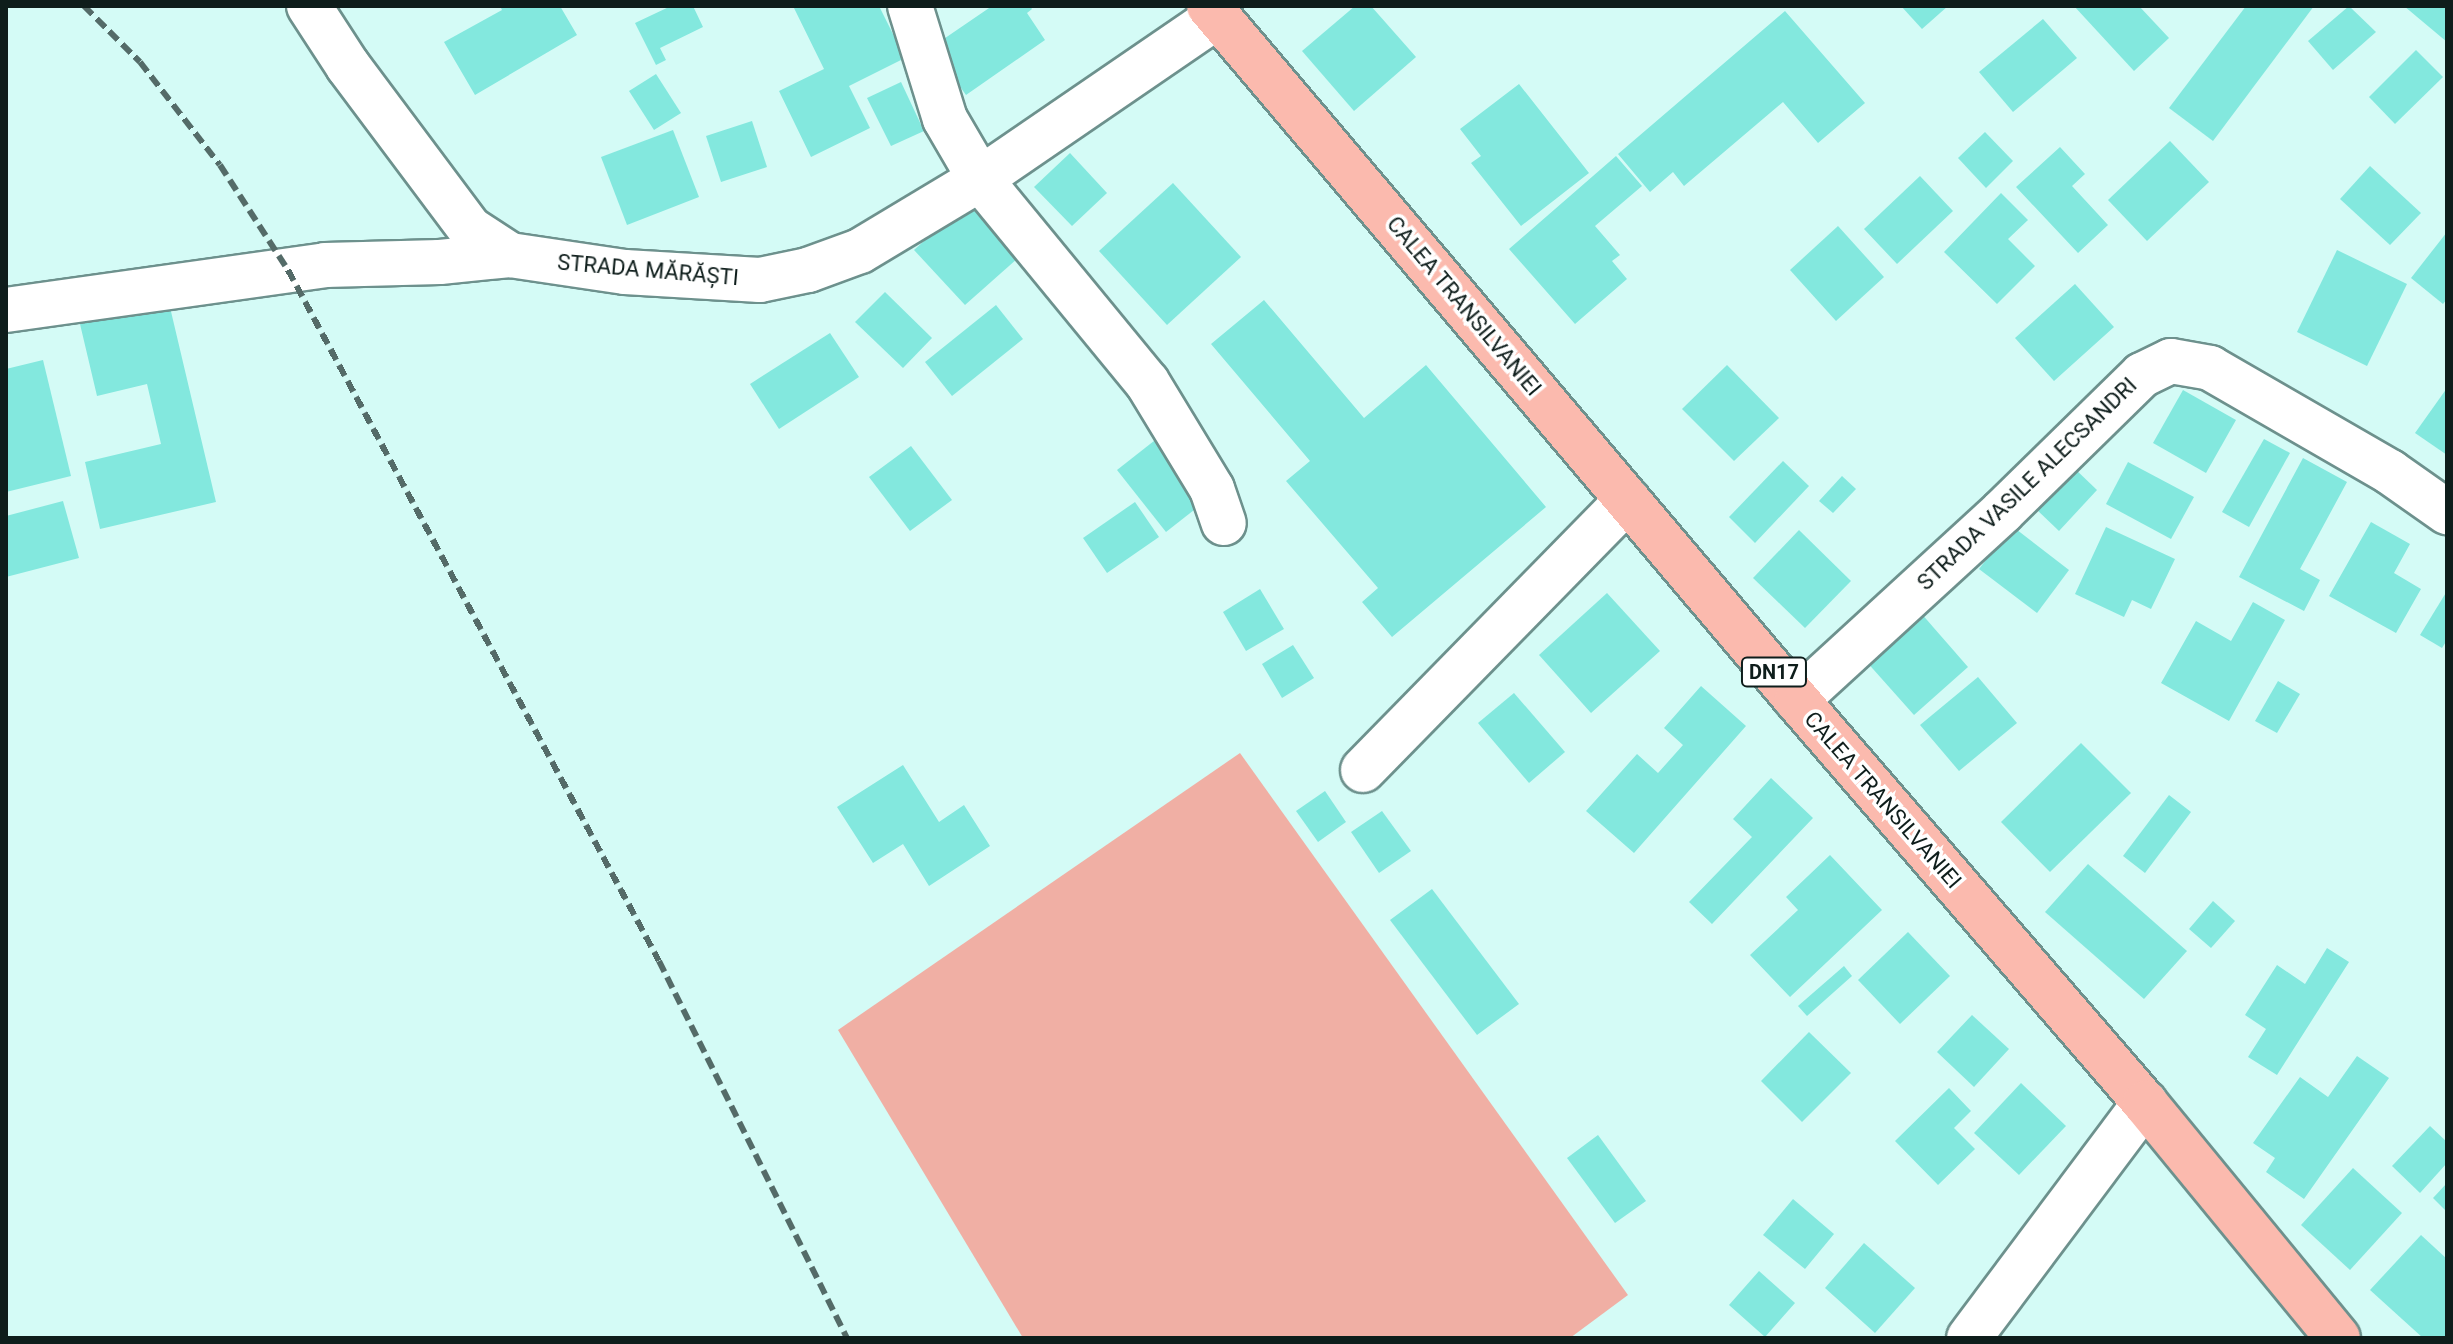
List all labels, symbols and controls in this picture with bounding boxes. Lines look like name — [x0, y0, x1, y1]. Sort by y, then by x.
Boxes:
street label: CALEA TRANSILVANIEI — [1381, 211, 1547, 401]
street label: STRADA MĂRĂȘTI — [556, 249, 740, 291]
street label: STRADA VASILE ALECSANDRI — [1912, 372, 2142, 596]
road number: DN17 — [1740, 656, 1808, 688]
street label: CALEA TRANSILVANIEI — [1799, 706, 1967, 894]

